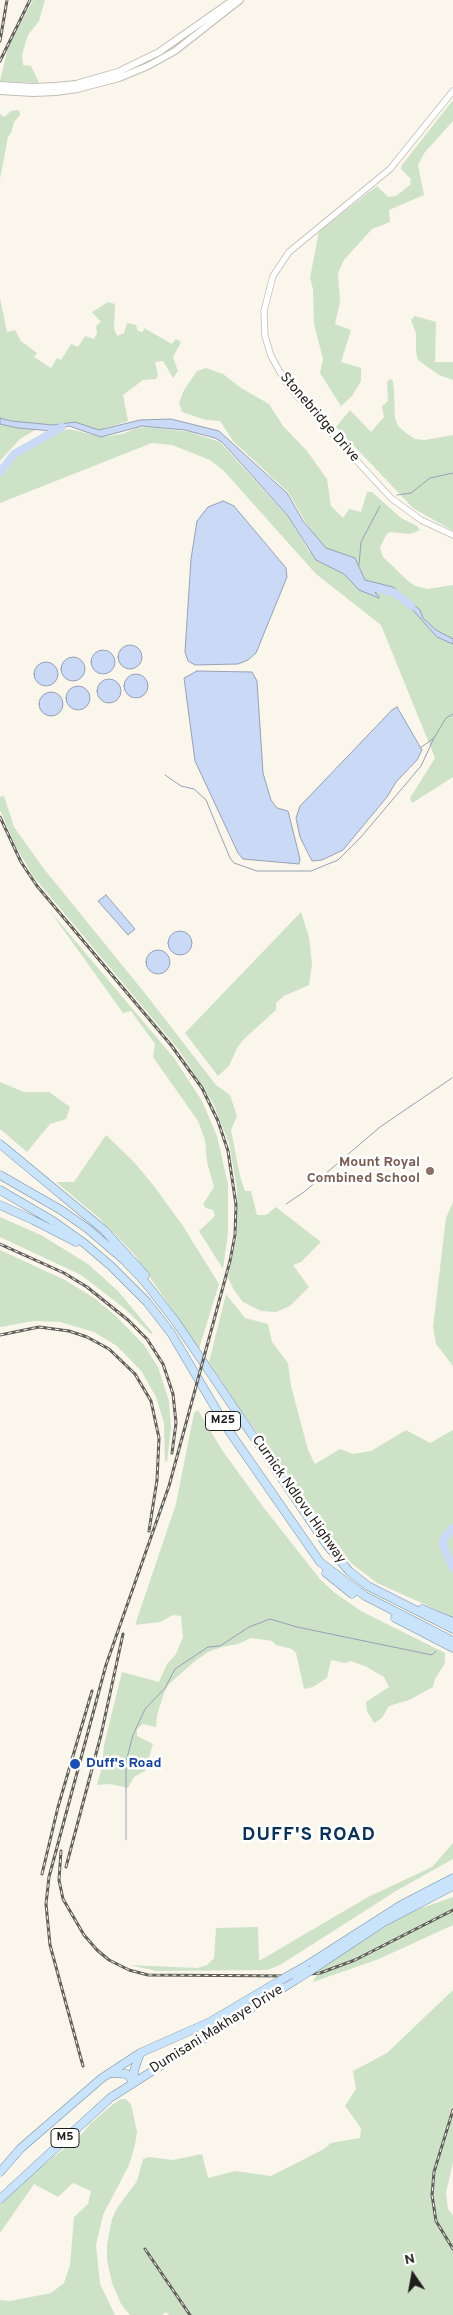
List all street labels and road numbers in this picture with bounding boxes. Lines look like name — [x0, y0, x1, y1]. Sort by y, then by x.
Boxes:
street label: Stonebridge Drive — [276, 370, 362, 466]
road number: M25 — [206, 1412, 240, 1430]
street label: Curnick Ndlovu Highway — [247, 1433, 349, 1567]
street label: Dumisani Makhaye Drive — [147, 1982, 287, 2078]
road number: M5 — [51, 2128, 79, 2148]

